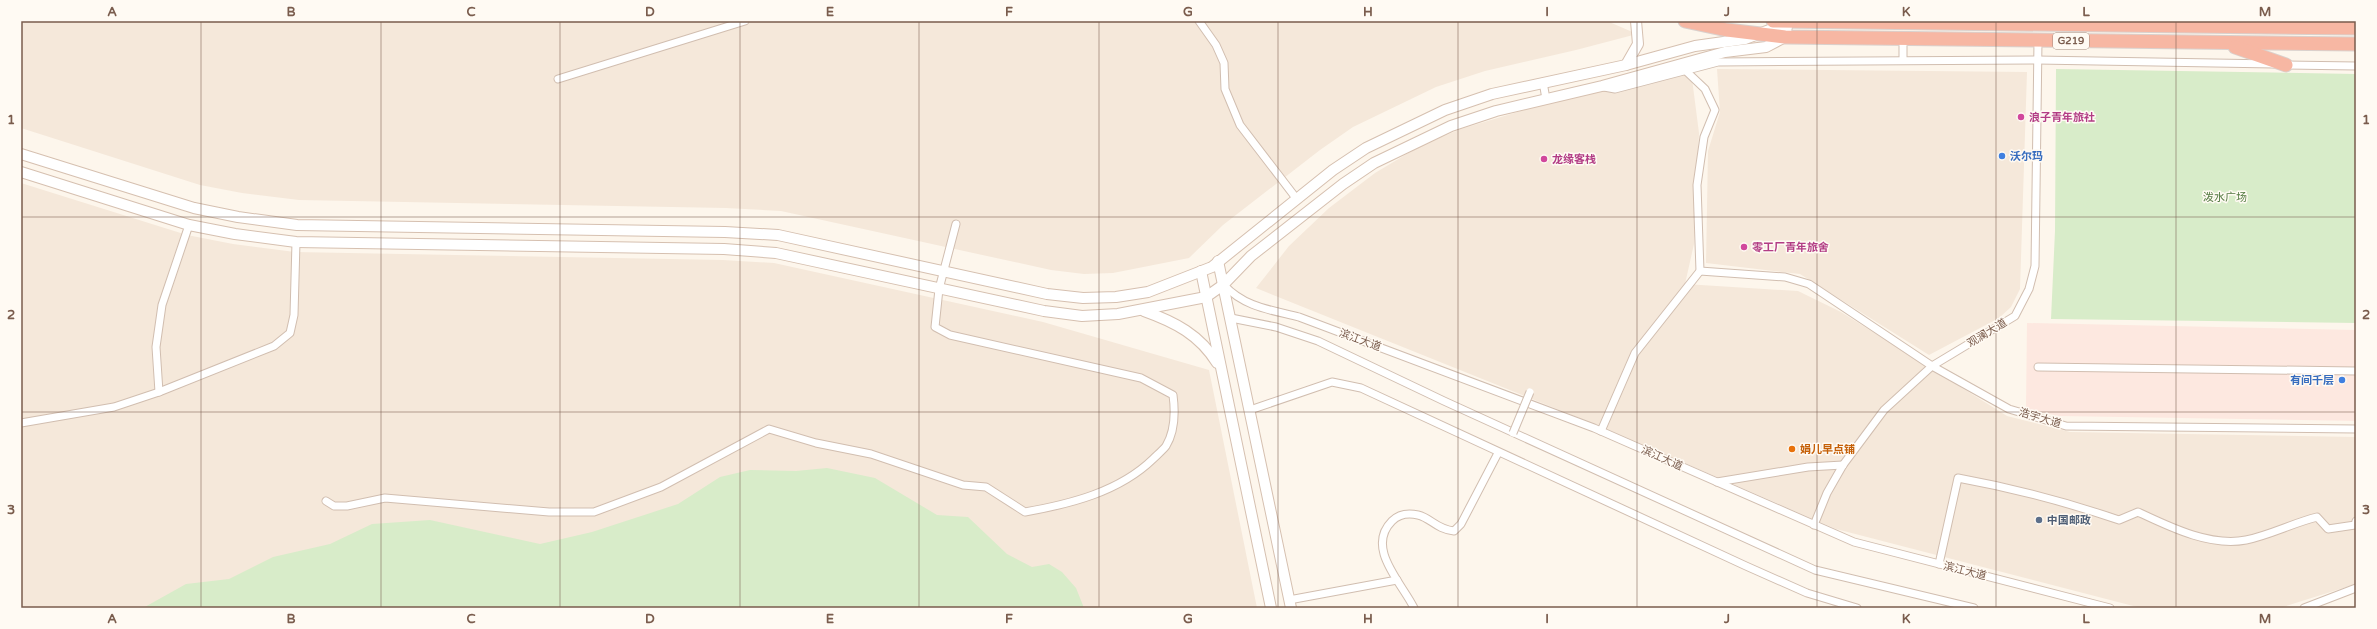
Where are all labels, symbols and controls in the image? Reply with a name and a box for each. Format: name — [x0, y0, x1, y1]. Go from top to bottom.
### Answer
text: A — [107, 4, 117, 20]
text: B — [286, 4, 296, 20]
text: C — [466, 4, 476, 20]
text: D — [645, 4, 655, 20]
text: E — [826, 4, 834, 20]
text: F — [1005, 4, 1013, 20]
text: G — [1183, 4, 1193, 20]
text: H — [1363, 4, 1373, 20]
text: I — [1545, 4, 1549, 20]
text: J — [1723, 4, 1730, 20]
text: K — [1902, 4, 1911, 20]
text: L — [2082, 4, 2090, 20]
text: M — [2259, 4, 2271, 20]
road number: G219 — [2053, 33, 2089, 49]
place label: 浪子青年旅社 — [2029, 111, 2095, 124]
text: 1 — [7, 112, 15, 128]
marker: 浪子青年旅社 — [2016, 112, 2026, 122]
text: 1 — [2362, 112, 2370, 128]
place label: 沃尔玛 — [2010, 150, 2043, 163]
marker: 沃尔玛 — [1997, 151, 2007, 161]
place label: 龙缘客栈 — [1552, 153, 1596, 166]
marker: 龙缘客栈 — [1539, 154, 1549, 164]
park label: 泼水广场 — [2203, 191, 2247, 204]
place label: 零工厂青年旅舍 — [1752, 241, 1829, 254]
marker: 零工厂青年旅舍 — [1739, 242, 1749, 252]
text: 2 — [7, 307, 15, 323]
text: 2 — [2362, 307, 2370, 323]
street label: 观澜大道 — [1965, 316, 2009, 350]
street label: 滨江大道 — [1337, 326, 1383, 354]
place label: 有间千层 — [2290, 374, 2334, 387]
marker: 有间千层 — [2337, 375, 2347, 385]
street label: 浩宇大道 — [2017, 405, 2063, 431]
street label: 滨江大道 — [1639, 443, 1685, 473]
place label: 娟儿早点铺 — [1800, 443, 1855, 456]
marker: 娟儿早点铺 — [1787, 444, 1797, 454]
text: 3 — [7, 502, 15, 518]
text: 3 — [2362, 502, 2370, 518]
place label: 中国邮政 — [2047, 514, 2091, 527]
marker: 中国邮政 — [2034, 515, 2044, 525]
street label: 滨江大道 — [1942, 559, 1988, 583]
text: A — [107, 611, 117, 627]
text: B — [286, 611, 296, 627]
text: C — [466, 611, 476, 627]
text: D — [645, 611, 655, 627]
text: E — [826, 611, 834, 627]
text: F — [1005, 611, 1013, 627]
text: G — [1183, 611, 1193, 627]
text: H — [1363, 611, 1373, 627]
text: I — [1545, 611, 1549, 627]
text: J — [1723, 611, 1730, 627]
text: K — [1902, 611, 1911, 627]
text: L — [2082, 611, 2090, 627]
text: M — [2259, 611, 2271, 627]

